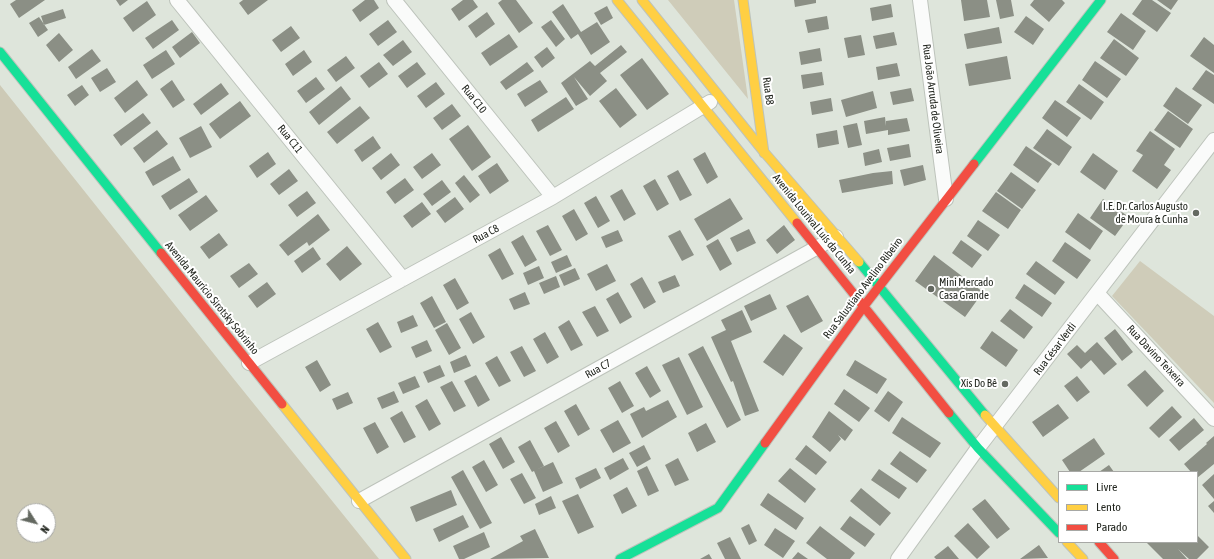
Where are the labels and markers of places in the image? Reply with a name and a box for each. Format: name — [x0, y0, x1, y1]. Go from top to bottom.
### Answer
place label: I.E. Dr. Carlos Augusto de Moura & Cunha — [1103, 200, 1188, 226]
marker: I.E. Dr. Carlos Augusto de Moura & Cunha — [1191, 208, 1201, 218]
place label: Mini Mercado Casa Grande — [939, 276, 993, 302]
marker: Mini Mercado Casa Grande — [926, 284, 936, 294]
place label: Xis Do Bê — [961, 377, 997, 391]
marker: Xis Do Bê — [1000, 379, 1010, 389]

